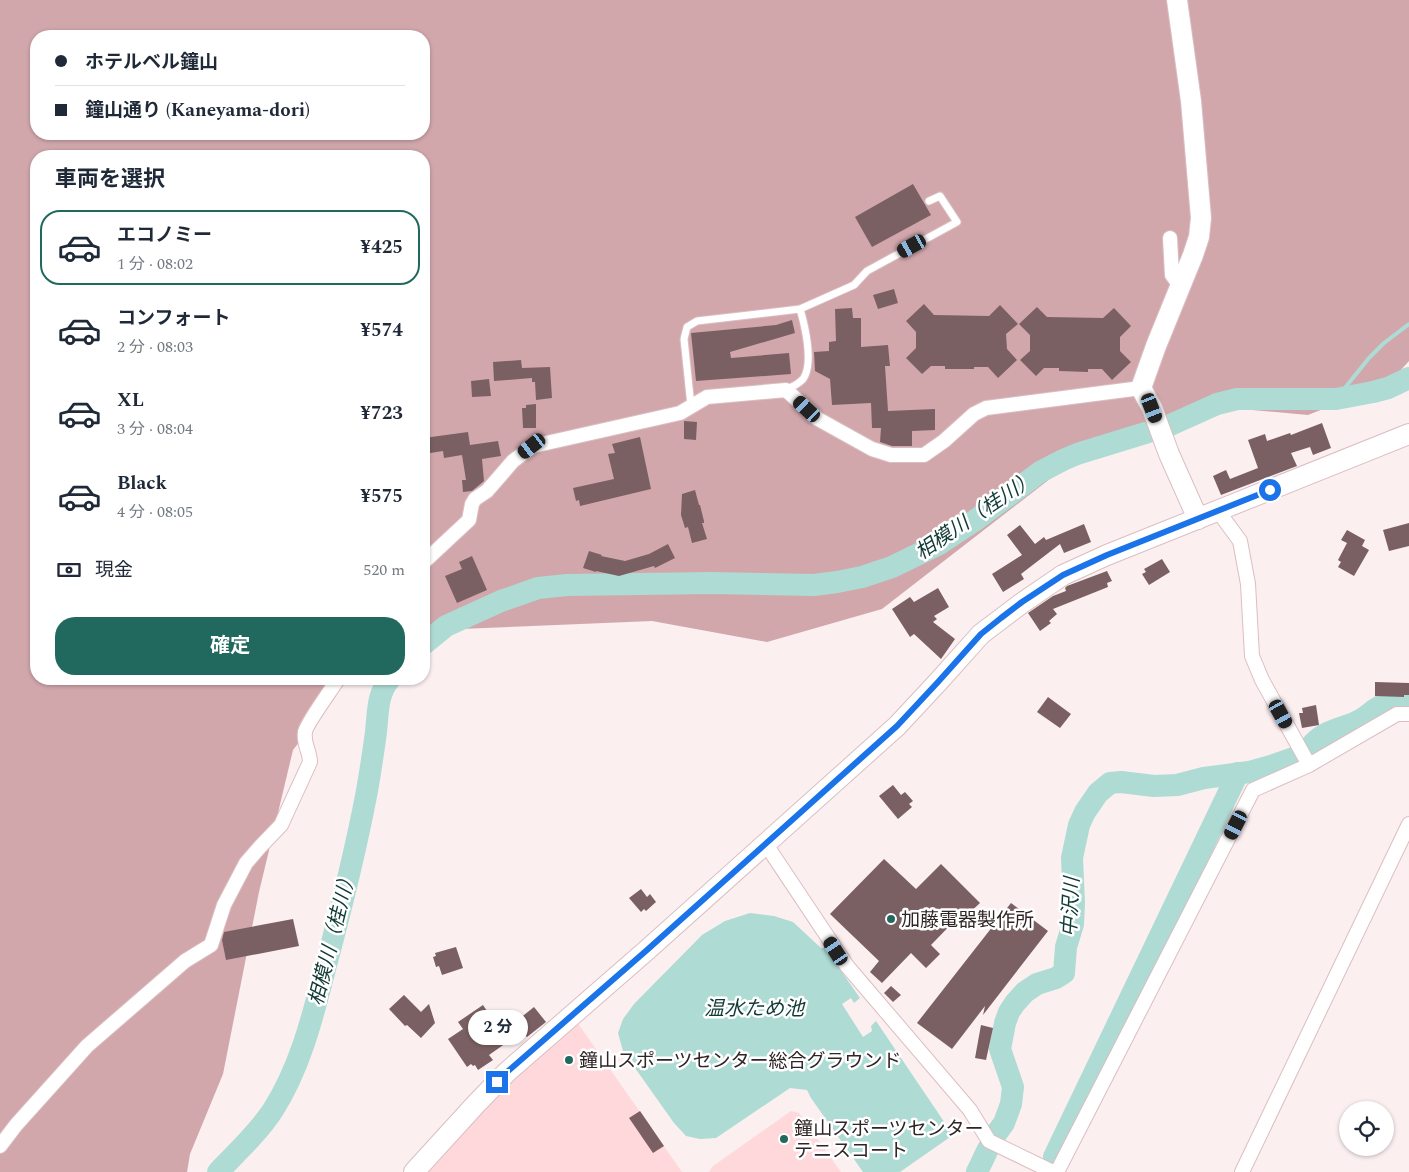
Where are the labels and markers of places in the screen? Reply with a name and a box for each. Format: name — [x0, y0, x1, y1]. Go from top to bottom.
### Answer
place label: 加藤電器製作所 — [901, 906, 1034, 935]
marker: 加藤電器製作所 — [885, 913, 897, 925]
place label: 鐘山スポーツセンター総合グラウンド — [579, 1047, 902, 1076]
marker: 鐘山スポーツセンター総合グラウンド — [563, 1054, 575, 1066]
place label: 鐘山スポーツセンター テニスコート — [794, 1115, 984, 1166]
marker: 鐘山スポーツセンター テニスコート — [778, 1133, 790, 1145]

